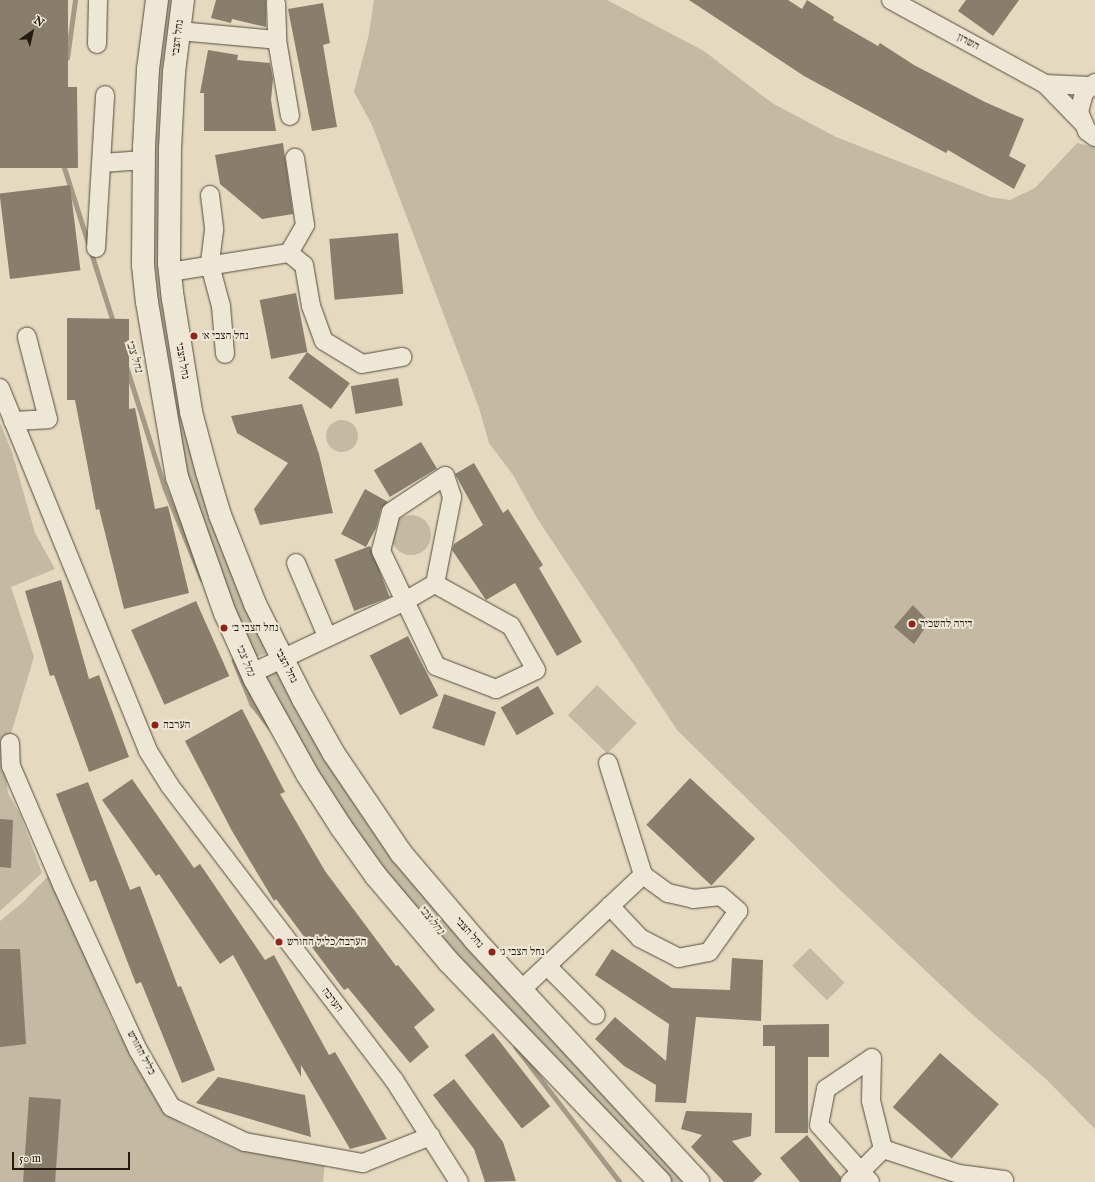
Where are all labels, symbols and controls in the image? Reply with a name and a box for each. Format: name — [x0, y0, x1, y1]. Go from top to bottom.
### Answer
north arrow — [12, 12, 52, 52]
text: N — [31, 14, 47, 31]
street label: נחל הצבי — [169, 19, 187, 57]
street label: השרון — [955, 31, 981, 53]
place label: נחל הצבי א׳ — [202, 329, 249, 343]
marker: נחל הצבי א׳ — [189, 331, 199, 341]
water label: נחל צבי — [122, 338, 146, 374]
street label: נחל הצבי — [172, 342, 192, 380]
place label: דירה להשכיר — [920, 617, 972, 631]
marker: דירה להשכיר — [907, 619, 917, 629]
place label: נחל הצבי ב׳ — [232, 621, 278, 635]
marker: נחל הצבי ב׳ — [219, 623, 229, 633]
water label: נחל צבי — [232, 642, 258, 678]
street label: נחל הצבי — [272, 647, 300, 685]
place label: הערבה — [163, 718, 190, 732]
marker: הערבה — [150, 720, 160, 730]
water label: נחל צבי — [415, 902, 447, 938]
street label: נחל הצבי — [452, 915, 486, 951]
place label: הערבה/כליל החורש — [287, 935, 366, 949]
marker: הערבה/כליל החורש — [274, 937, 284, 947]
place label: נחל הצבי ג׳ — [500, 945, 545, 959]
marker: נחל הצבי ג׳ — [487, 947, 497, 957]
street label: הערבה — [318, 985, 346, 1015]
street label: כליל החורש — [124, 1029, 158, 1077]
scale bar — [14, 1144, 132, 1170]
text: 50 m — [19, 1151, 41, 1166]

